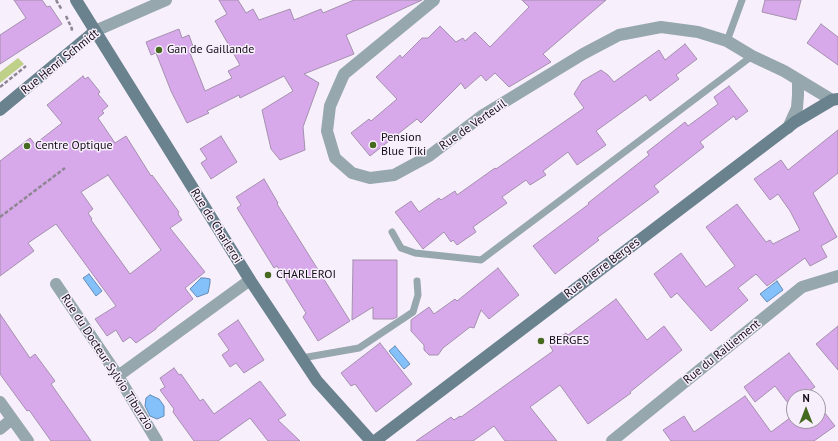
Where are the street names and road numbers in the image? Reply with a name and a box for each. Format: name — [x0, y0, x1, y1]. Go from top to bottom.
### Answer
street label: Rue Henri Schmidt — [18, 26, 102, 98]
street label: Rue de Verteuil — [437, 97, 509, 153]
street label: Rue de Charleroi — [187, 186, 245, 266]
street label: Rue Pierre Berges — [561, 235, 643, 301]
street label: Rue du Docteur Sylvio Tiburzio — [58, 292, 156, 432]
street label: Rue du Ralliement — [681, 317, 763, 387]

